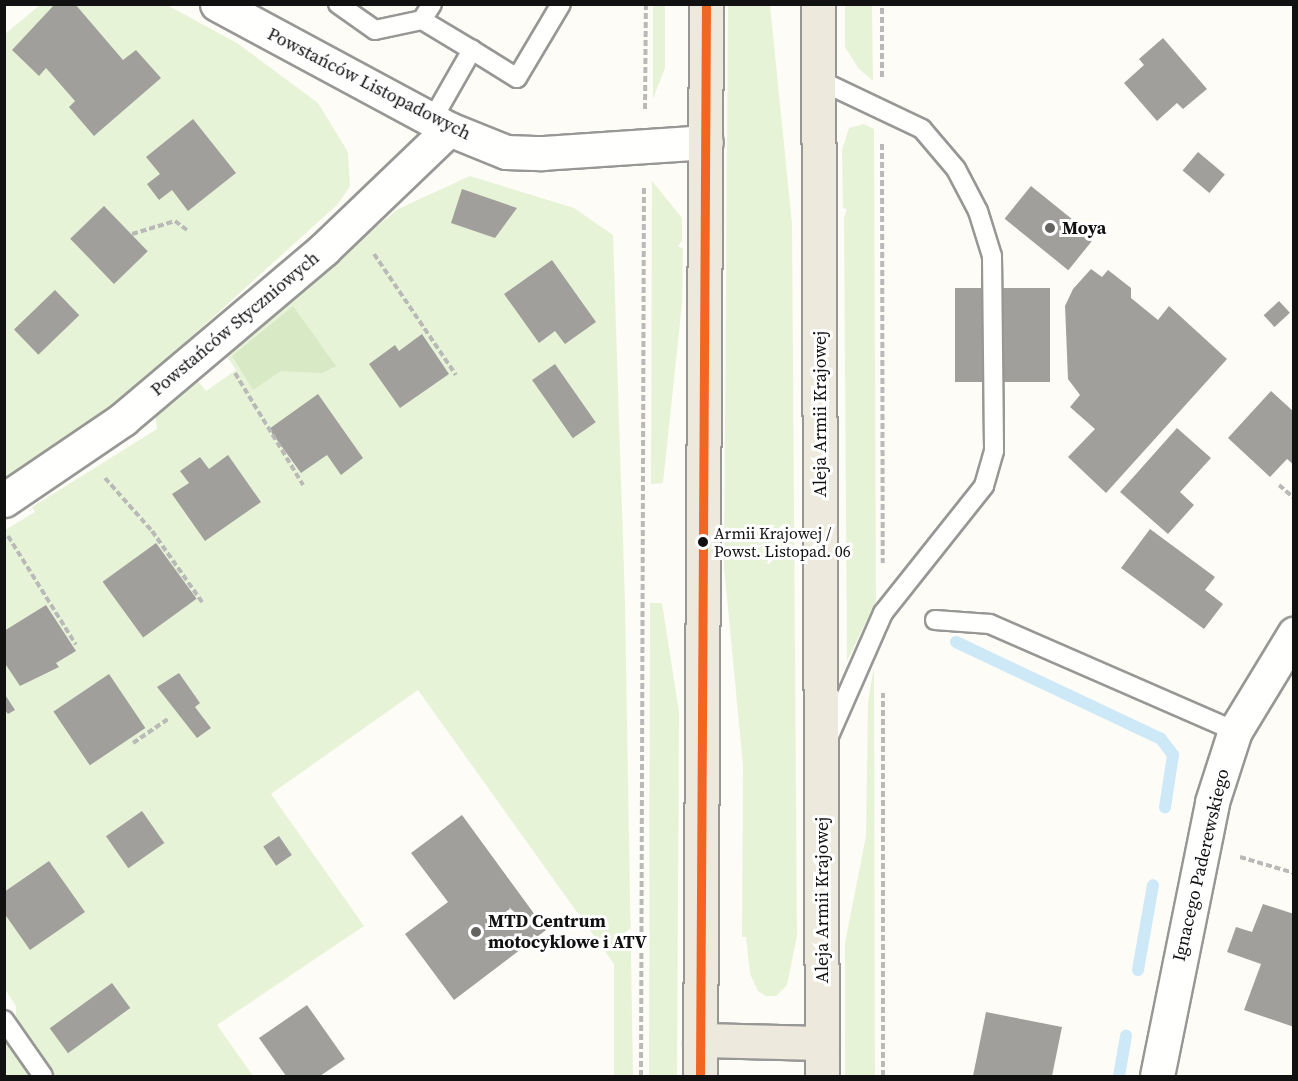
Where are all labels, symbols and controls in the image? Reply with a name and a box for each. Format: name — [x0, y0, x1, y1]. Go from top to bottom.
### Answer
street label: Powstańców Listopadowych — [264, 23, 474, 145]
place label: Moya — [1062, 217, 1106, 239]
marker: Moya — [1043, 221, 1057, 235]
street label: Powstańców Styczniowych — [146, 247, 324, 401]
street label: Aleja Armii Krajowej — [809, 331, 831, 497]
place label: Armii Krajowej / Powst. Listopad. 06 — [714, 523, 851, 561]
marker: Armii Krajowej / Powst. Listopad. 06 — [697, 536, 709, 548]
street label: Ignacego Paderewskiego — [1168, 767, 1234, 963]
street label: Aleja Armii Krajowej — [811, 817, 833, 983]
place label: MTD Centrum motocyklowe i ATV — [488, 911, 647, 954]
marker: MTD Centrum motocyklowe i ATV — [469, 925, 483, 939]

